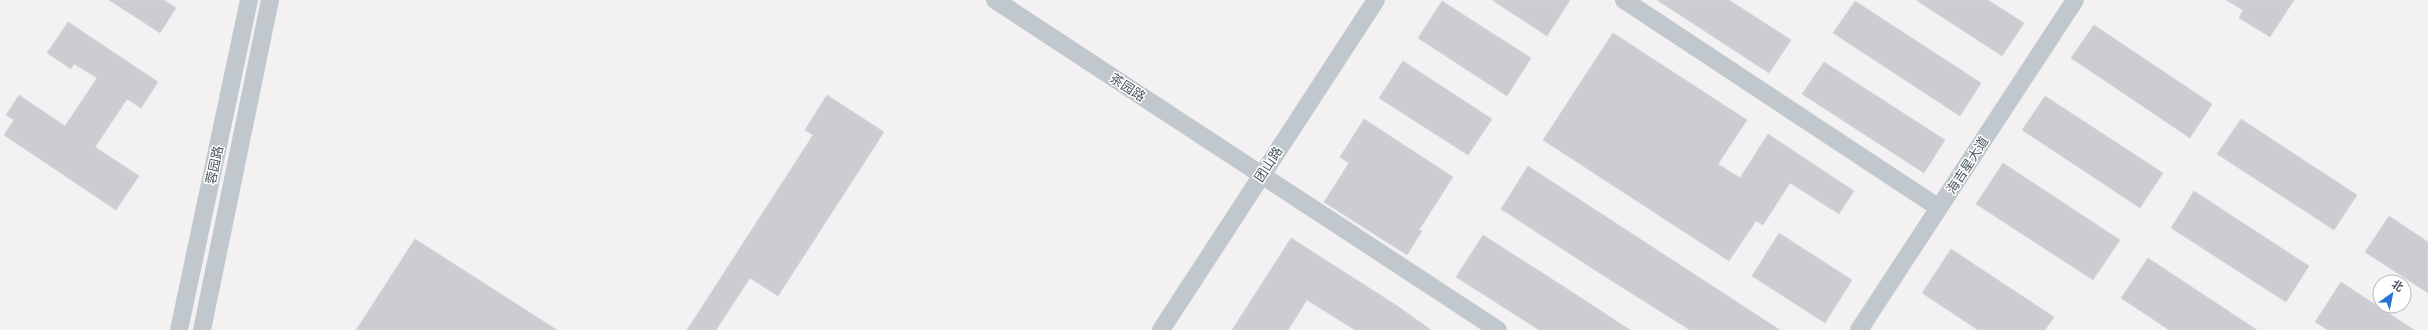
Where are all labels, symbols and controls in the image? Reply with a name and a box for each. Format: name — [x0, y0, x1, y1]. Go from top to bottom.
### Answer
street label: 茶园路 — [1106, 71, 1148, 106]
street label: 海吉星大道 — [1943, 134, 1993, 198]
street label: 团山路 — [1252, 144, 1287, 186]
street label: 蓉园路 — [204, 145, 228, 186]
north arrow — [2372, 274, 2412, 314]
text: 北 — [2388, 278, 2405, 295]

